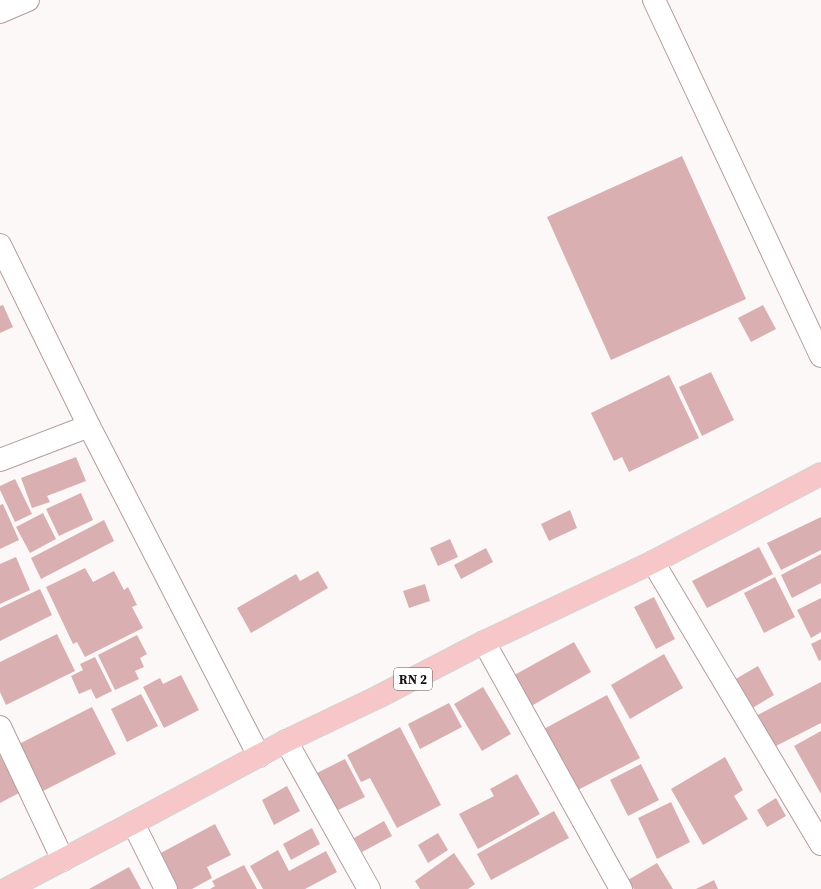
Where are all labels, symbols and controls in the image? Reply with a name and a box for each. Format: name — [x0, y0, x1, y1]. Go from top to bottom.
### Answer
road number: RN 2 — [394, 668, 432, 690]

